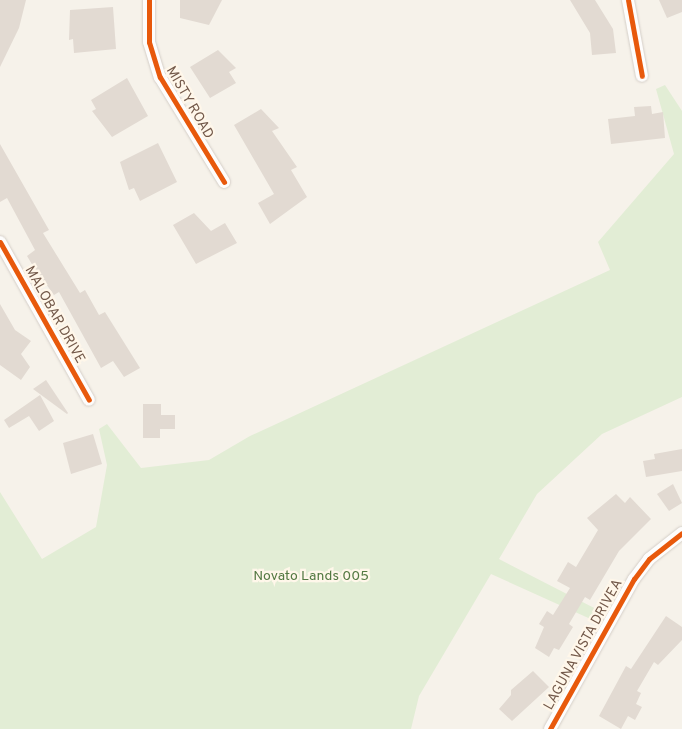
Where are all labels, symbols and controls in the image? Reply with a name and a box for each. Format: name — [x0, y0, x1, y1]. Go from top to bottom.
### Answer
street label: MISTY ROAD — [161, 64, 217, 142]
street label: MALOBAR DRIVE — [20, 263, 88, 367]
park label: Novato Lands 005 — [253, 569, 369, 585]
street label: LAGUNA VISTA DRIVEA — [541, 576, 627, 714]

